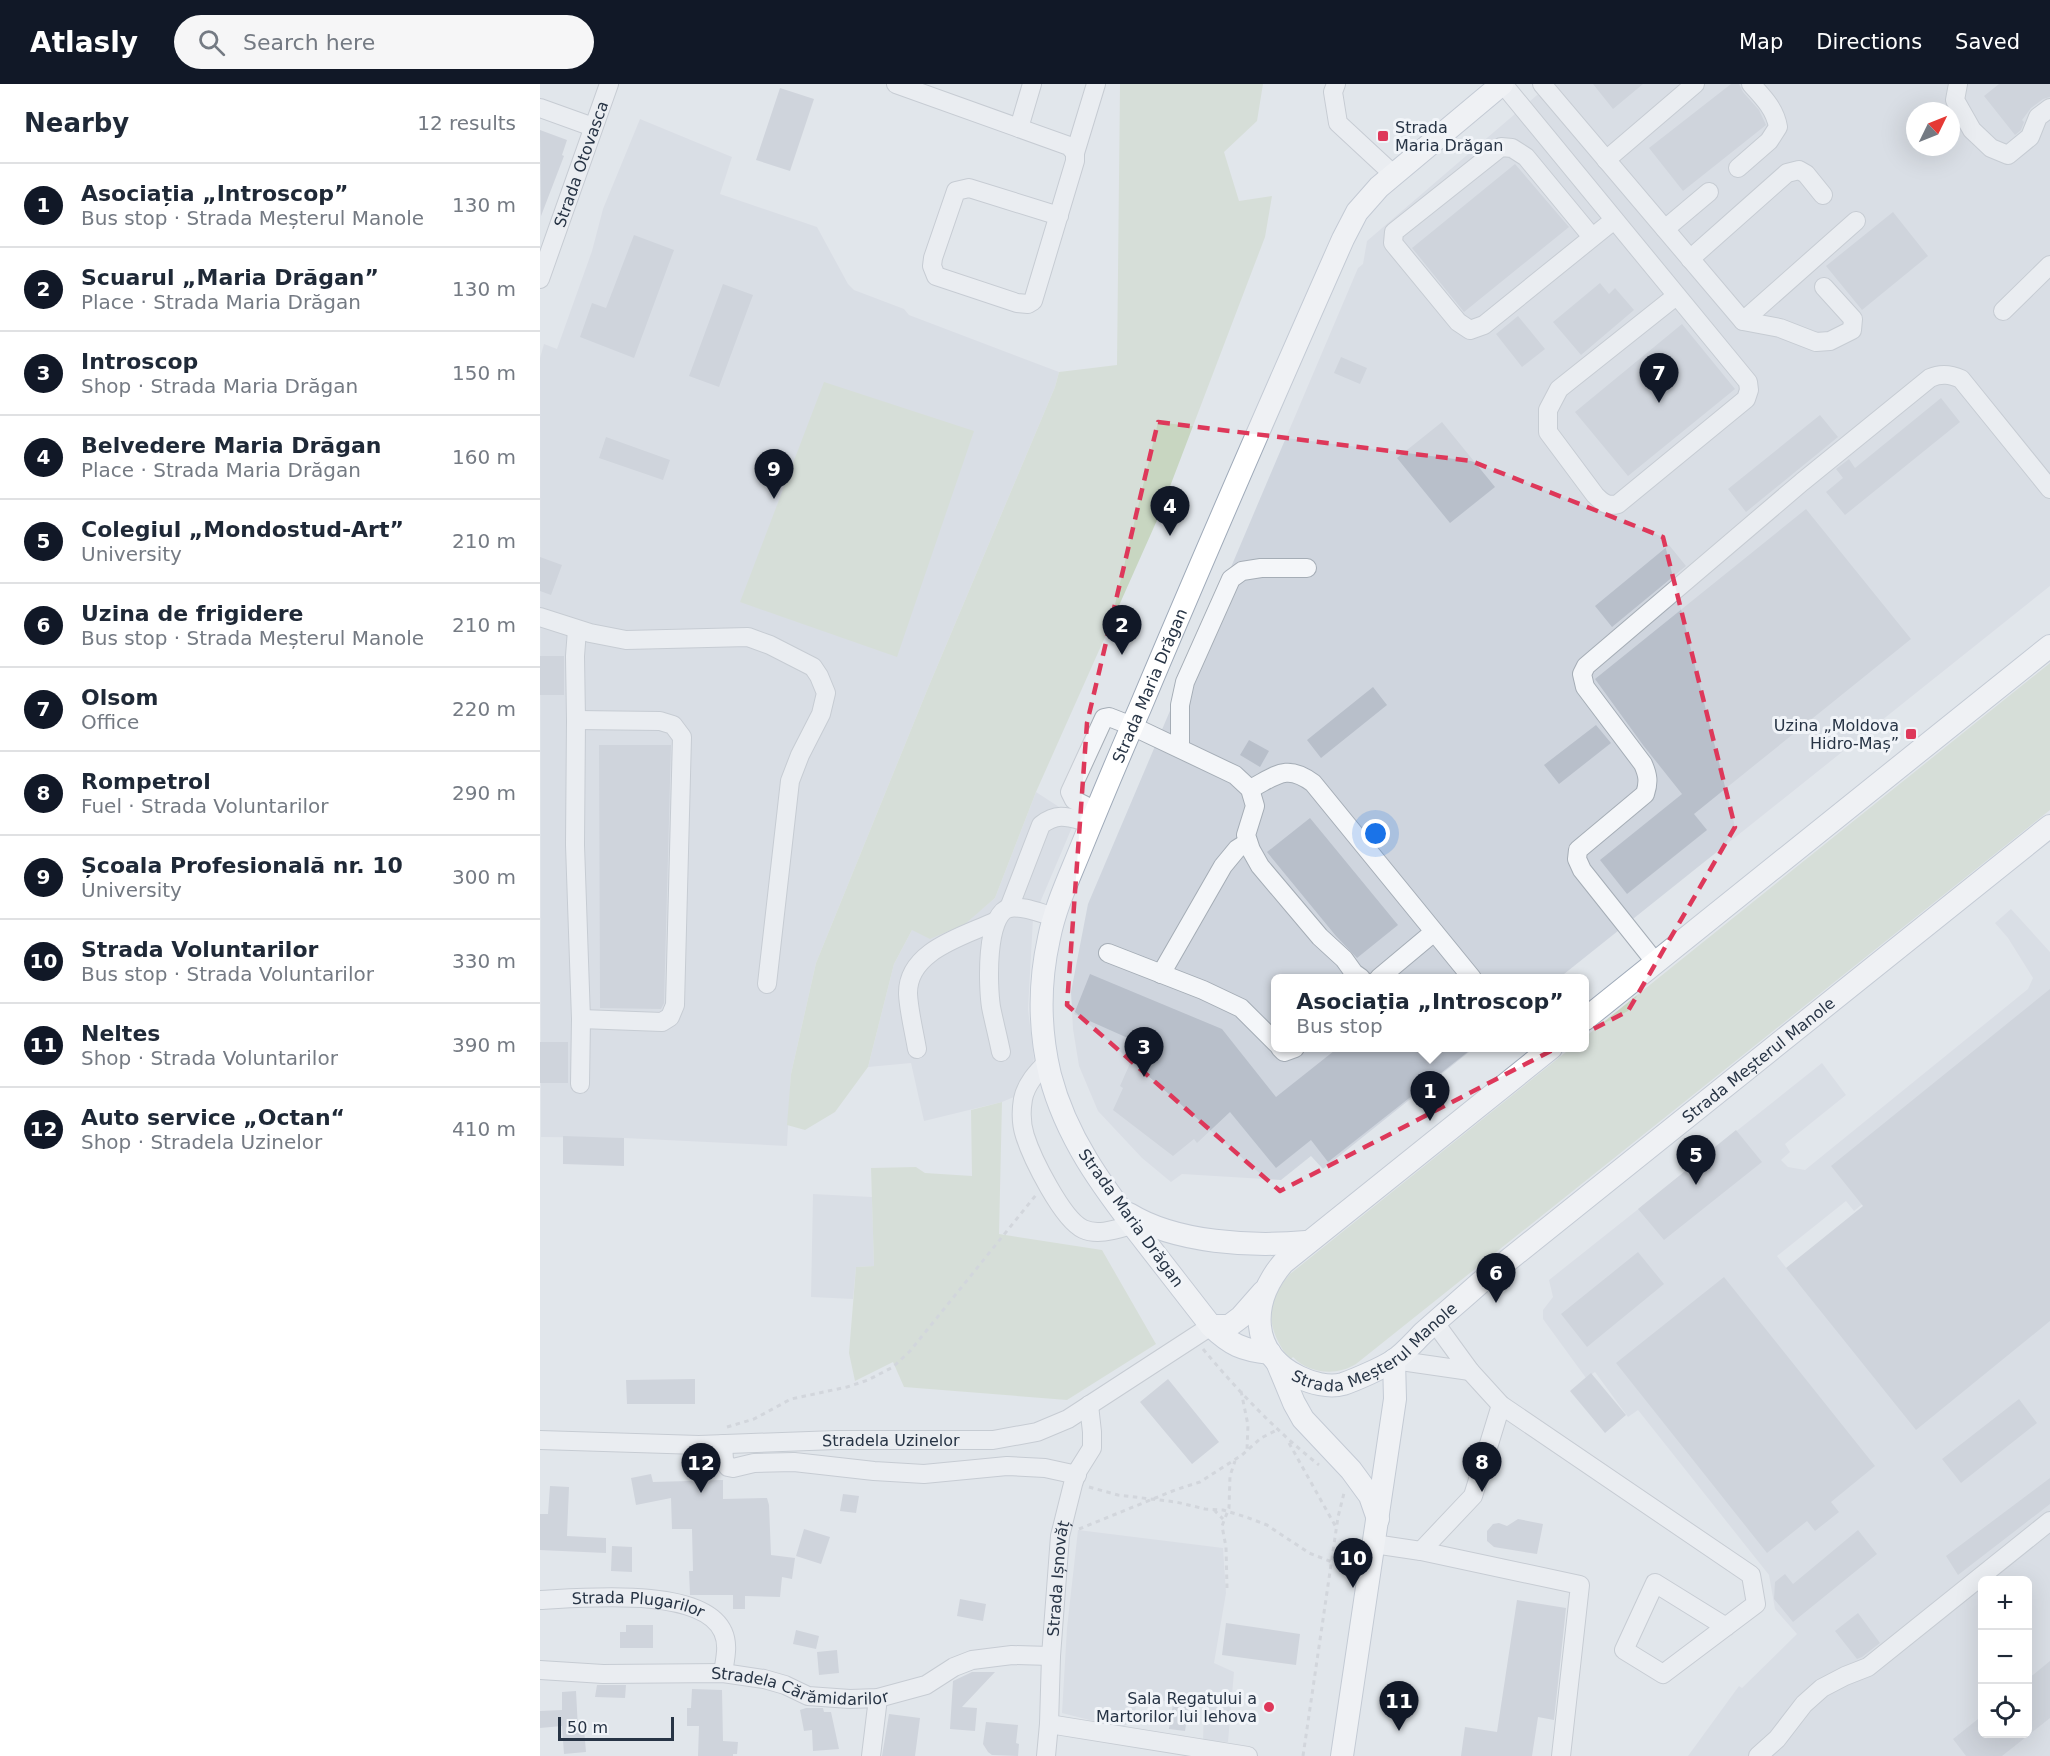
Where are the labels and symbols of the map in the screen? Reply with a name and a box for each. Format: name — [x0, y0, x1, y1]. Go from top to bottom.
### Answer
street label: Strada Otovasca — [550, 98, 612, 230]
north arrow — [1906, 102, 1960, 156]
place label: Strada Maria Drăgan — [1395, 118, 1503, 155]
marker: Strada Maria Drăgan — [1376, 129, 1390, 143]
pin: 7 — [1640, 354, 1678, 403]
pin: 9 — [754, 450, 794, 499]
pin: 4 — [1150, 486, 1190, 536]
street label: Strada Maria Drăgan — [1108, 605, 1191, 766]
pin: 2 — [1102, 606, 1142, 655]
place label: Uzina „Moldova Hidro-Maș” — [1774, 716, 1899, 753]
marker: Uzina „Moldova Hidro-Maș” — [1904, 727, 1918, 741]
your location — [1361, 819, 1390, 848]
street label: Strada Meșterul Manole — [1678, 993, 1838, 1127]
pin: 3 — [1124, 1028, 1164, 1077]
pin: 1 — [1410, 1072, 1450, 1121]
pin: 5 — [1676, 1136, 1716, 1185]
street label: Strada Maria Drăgan — [1074, 1145, 1188, 1291]
pin: 6 — [1476, 1254, 1516, 1303]
street label: Strada Meșterul Manole — [1289, 1298, 1461, 1395]
street label: Stradela Uzinelor — [822, 1430, 960, 1450]
pin: 8 — [1462, 1442, 1502, 1492]
pin: 12 — [682, 1444, 720, 1493]
street label: Strada Ișnovăț — [1043, 1518, 1073, 1637]
pin: 10 — [1334, 1538, 1372, 1588]
street label: Strada Plugarilor — [571, 1588, 708, 1621]
street label: Stradela Cărămidarilor — [711, 1663, 891, 1709]
pin: 11 — [1380, 1682, 1418, 1731]
place label: Sala Regatului a Martorilor lui Iehova — [1096, 1689, 1257, 1726]
marker: Sala Regatului a Martorilor lui Iehova — [1262, 1700, 1276, 1714]
scale bar — [558, 1714, 674, 1742]

